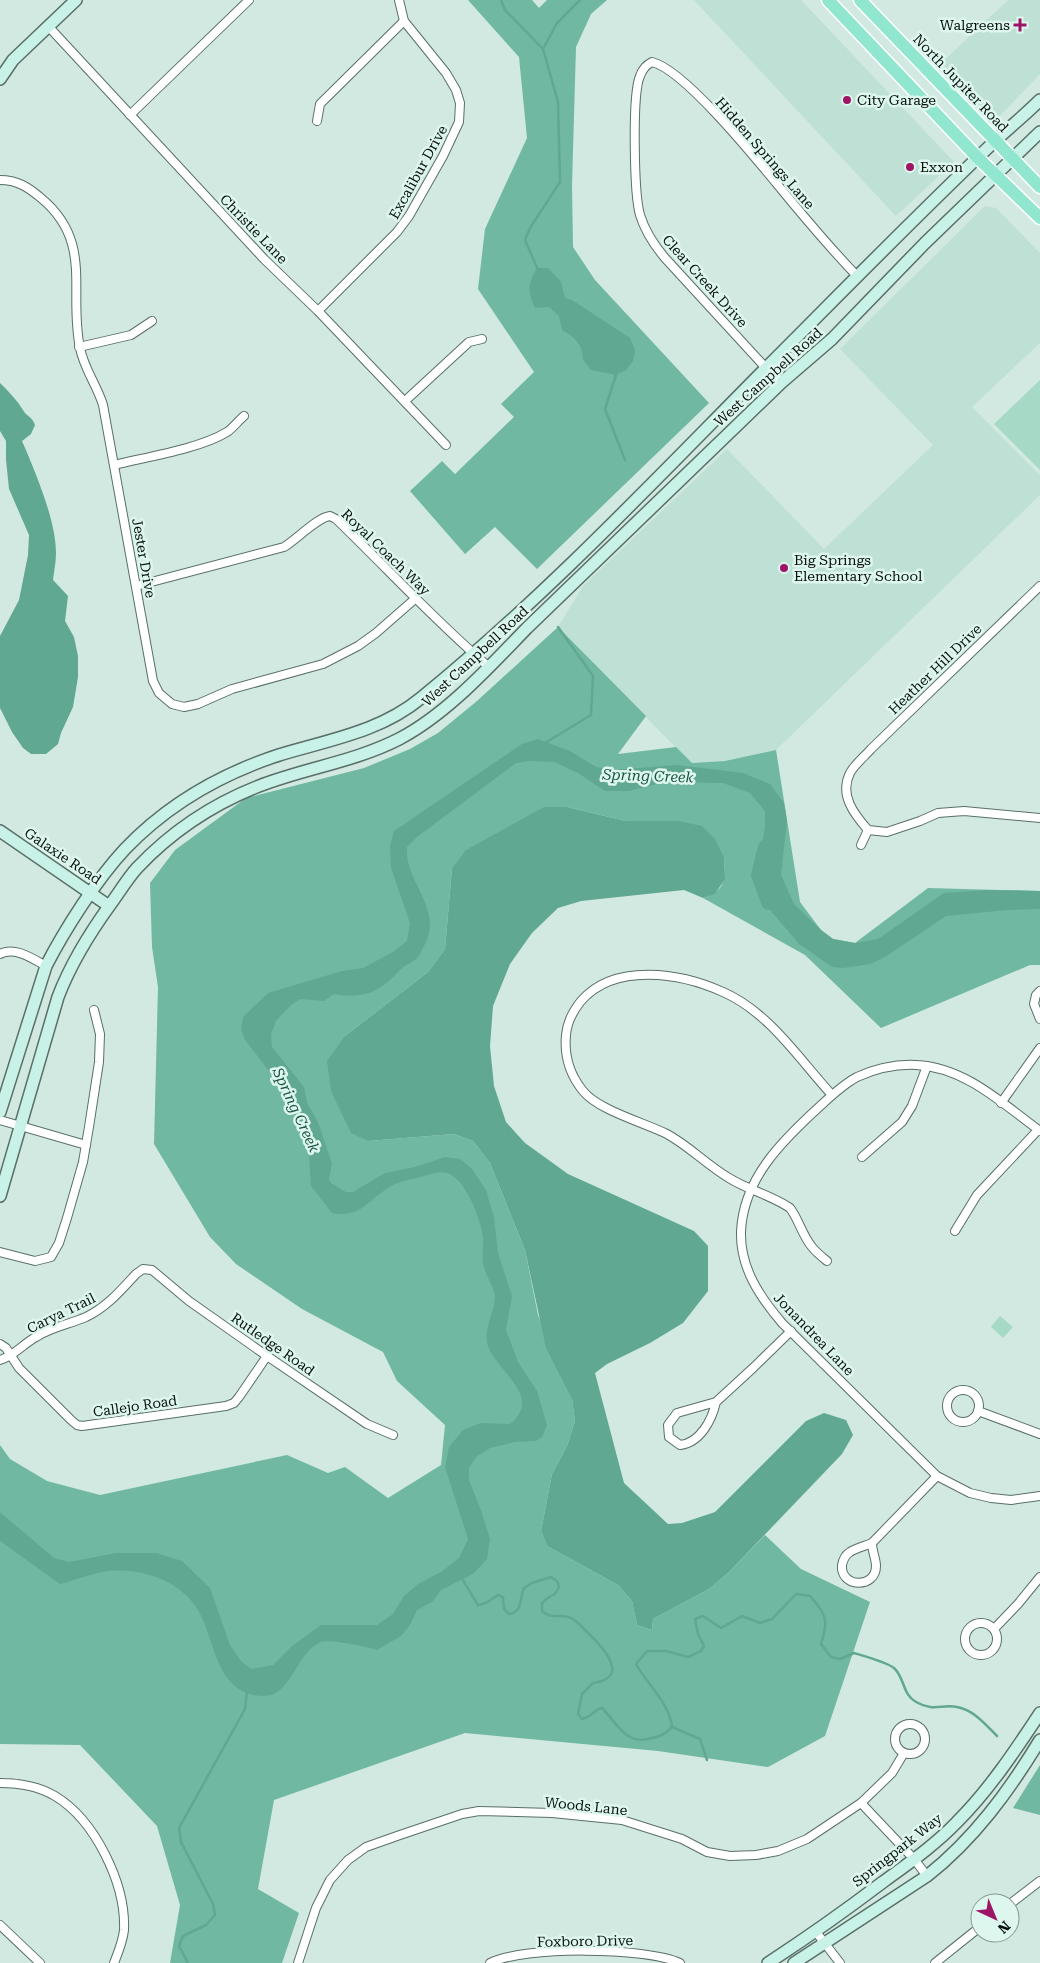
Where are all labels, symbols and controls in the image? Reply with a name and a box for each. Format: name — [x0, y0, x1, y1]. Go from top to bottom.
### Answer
place label: Walgreens — [940, 17, 1010, 33]
marker: Walgreens — [1014, 19, 1026, 31]
street label: North Jupiter Road — [910, 31, 1012, 135]
place label: City Garage — [857, 92, 936, 108]
street label: Hidden Springs Lane — [712, 94, 818, 212]
marker: City Garage — [841, 94, 853, 106]
street label: Excalibur Drive — [386, 122, 451, 222]
place label: Exxon — [920, 159, 963, 175]
marker: Exxon — [904, 161, 916, 173]
street label: Christie Lane — [217, 191, 291, 267]
street label: Clear Creek Drive — [659, 231, 751, 331]
street label: West Campbell Road — [711, 324, 825, 430]
street label: Royal Coach Way — [338, 506, 434, 599]
street label: Jester Drive — [129, 517, 159, 599]
place label: Big Springs Elementary School — [794, 552, 923, 584]
marker: Big Springs Elementary School — [778, 562, 790, 574]
street label: West Campbell Road — [419, 603, 531, 709]
street label: Heather Hill Drive — [885, 620, 985, 717]
water label: Spring Creek — [601, 765, 695, 787]
street label: Galaxie Road — [22, 824, 104, 888]
water label: Spring Creek — [268, 1064, 324, 1156]
street label: Carya Trail — [24, 1289, 98, 1336]
street label: Jonandrea Lane — [771, 1289, 858, 1379]
street label: Rutledge Road — [228, 1309, 318, 1379]
street label: Callejo Road — [92, 1392, 178, 1420]
street label: Woods Lane — [544, 1794, 628, 1818]
street label: Springpark Way — [849, 1810, 945, 1890]
north arrow — [970, 1893, 1020, 1943]
text: N — [994, 1918, 1013, 1937]
street label: Foxboro Drive — [537, 1932, 634, 1950]

